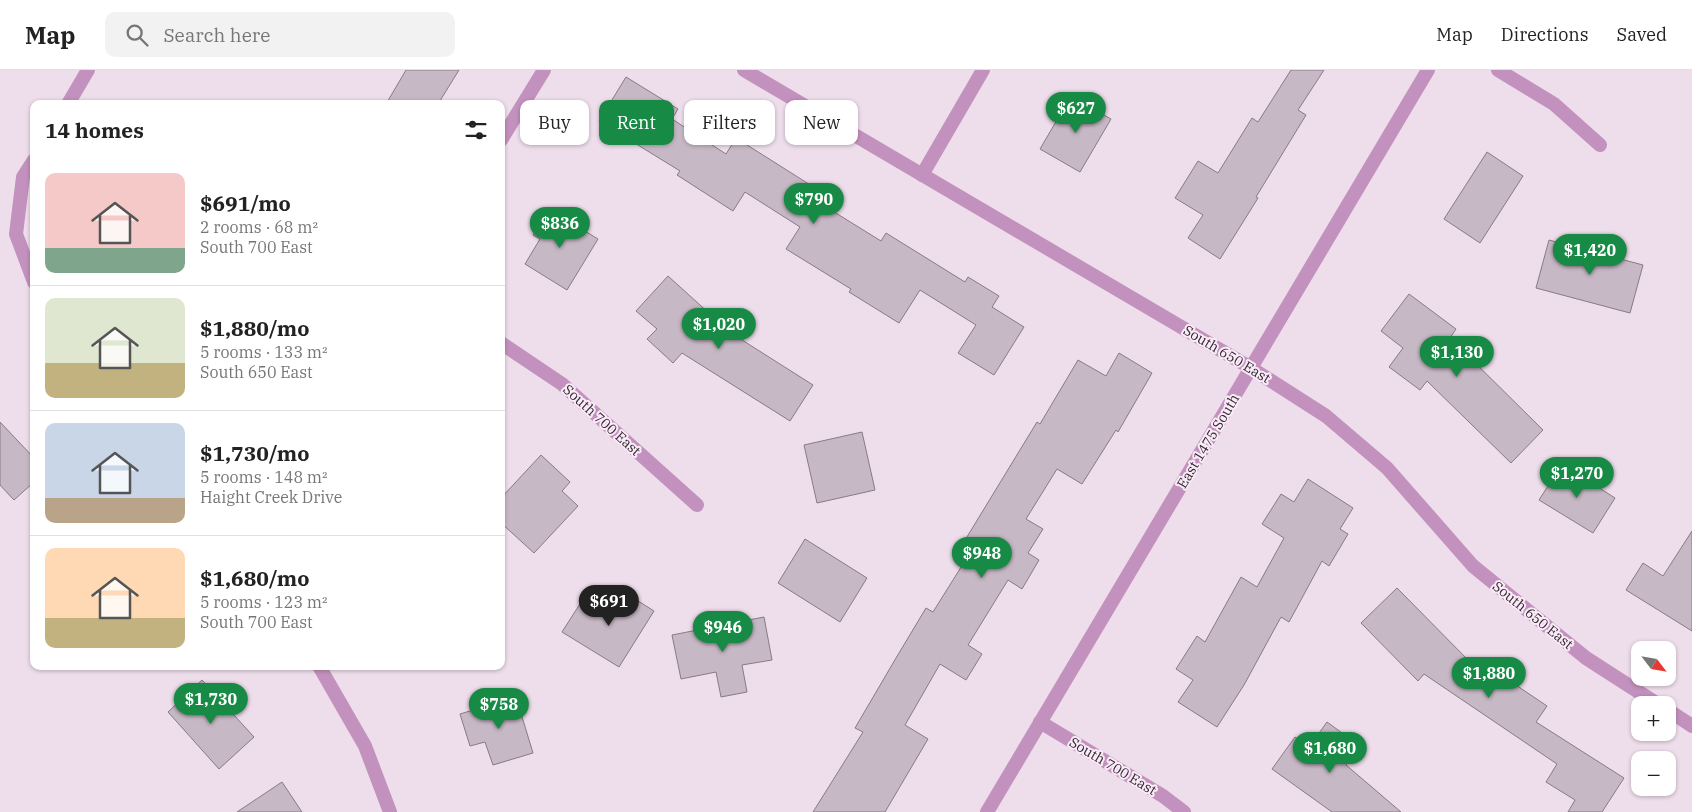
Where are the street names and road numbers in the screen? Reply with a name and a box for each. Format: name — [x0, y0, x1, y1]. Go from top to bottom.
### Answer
street label: South 650 East — [1180, 321, 1274, 387]
street label: South 700 East — [559, 380, 645, 460]
street label: East 1475 South — [1173, 390, 1243, 491]
street label: South 650 East — [1489, 577, 1577, 653]
street label: South 700 East — [1066, 733, 1160, 799]

